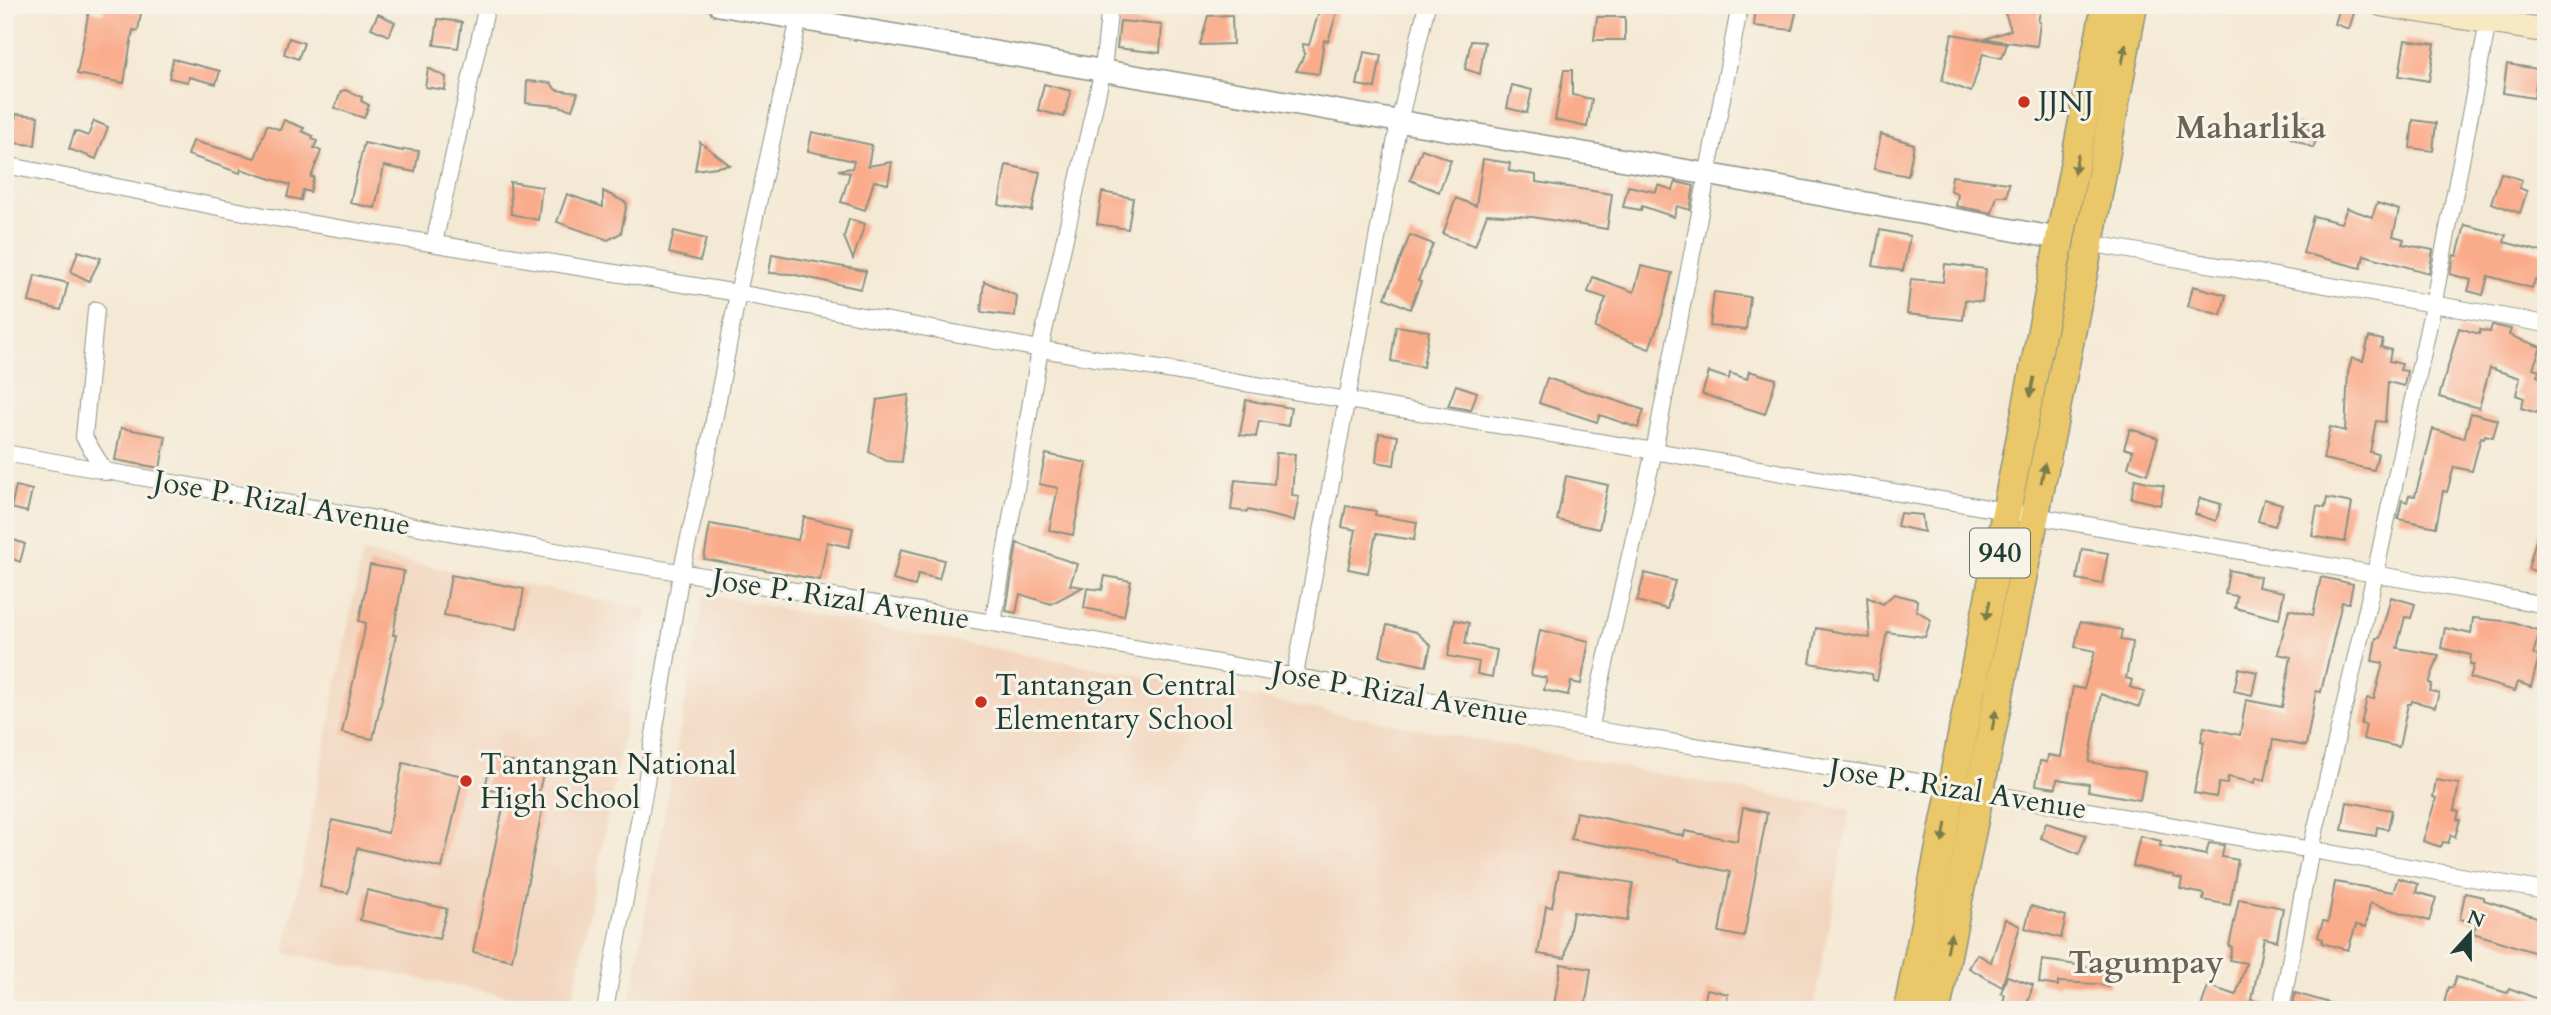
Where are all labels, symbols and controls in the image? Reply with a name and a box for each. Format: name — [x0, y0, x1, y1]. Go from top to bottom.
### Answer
one-way arrow — [2119, 43, 2130, 65]
place label: JJNJ — [2034, 82, 2094, 123]
marker: JJNJ — [2016, 94, 2032, 110]
district label: Maharlika — [2175, 106, 2327, 150]
one-way arrow — [2070, 153, 2081, 175]
one-way arrow — [2027, 376, 2038, 398]
street label: Jose P. Rizal Avenue — [146, 460, 414, 546]
one-way arrow — [2038, 462, 2049, 484]
road number: 940 — [1970, 528, 2030, 578]
street label: Jose P. Rizal Avenue — [705, 558, 973, 640]
one-way arrow — [1983, 599, 1994, 621]
street label: Jose P. Rizal Avenue — [1264, 651, 1532, 737]
place label: Tantangan Central Elementary School — [995, 665, 1236, 740]
marker: Tantangan Central Elementary School — [973, 694, 989, 710]
one-way arrow — [1989, 709, 2000, 731]
place label: Tantangan National High School — [480, 744, 737, 819]
street label: Jose P. Rizal Avenue — [1822, 748, 2090, 830]
marker: Tantangan National High School — [458, 773, 474, 789]
one-way arrow — [1938, 822, 1949, 844]
north arrow — [2436, 900, 2506, 970]
text: N — [2463, 904, 2489, 934]
one-way arrow — [1944, 932, 1955, 954]
district label: Tagumpay — [2068, 941, 2224, 985]

